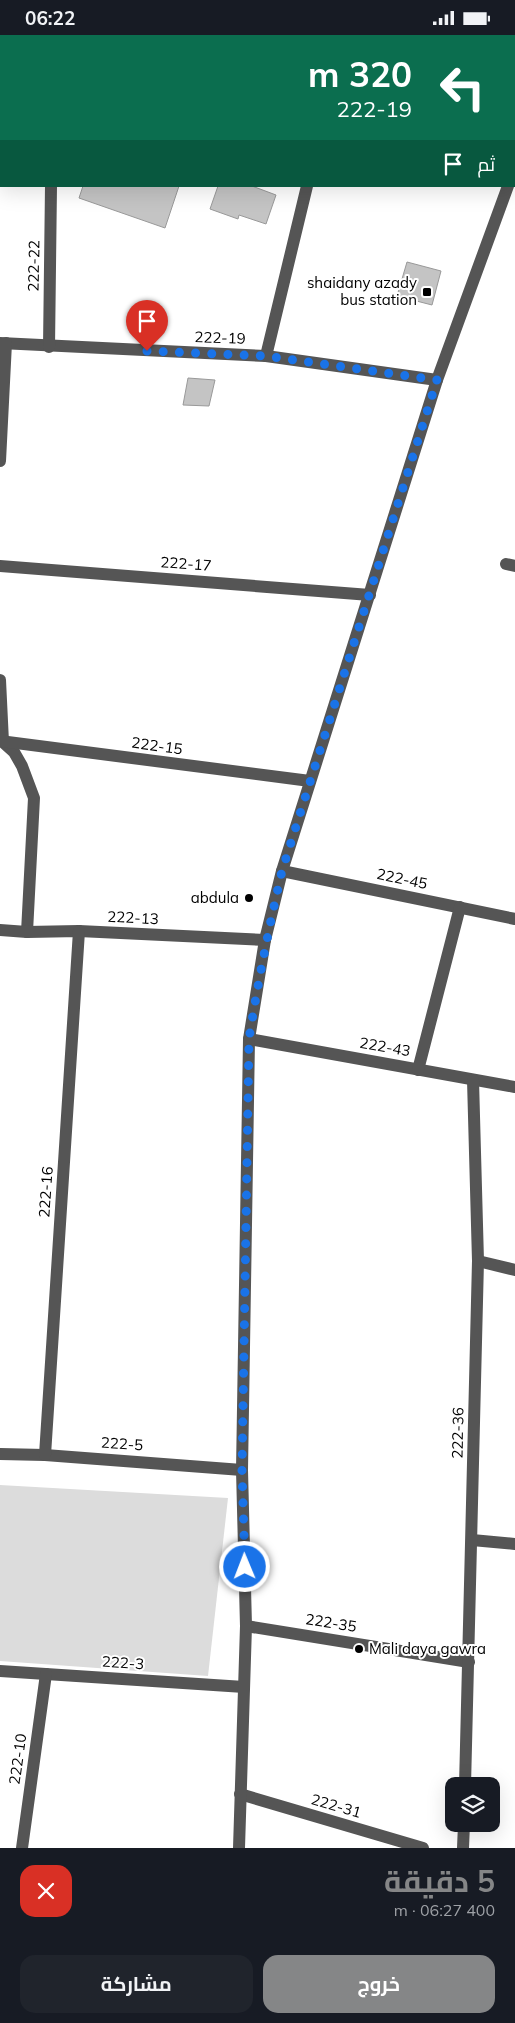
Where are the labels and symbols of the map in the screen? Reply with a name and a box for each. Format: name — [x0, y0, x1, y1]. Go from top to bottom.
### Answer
street label: 222-22 — [24, 240, 43, 292]
place label: shaidany azady bus station — [307, 273, 417, 309]
marker: shaidany azady bus station — [421, 286, 433, 298]
pin — [126, 300, 168, 351]
street label: 222-19 — [194, 327, 246, 348]
street label: 222-17 — [160, 552, 212, 575]
street label: 222-15 — [130, 733, 184, 758]
street label: 222-45 — [375, 864, 429, 893]
place label: abdula — [191, 888, 239, 907]
marker: abdula — [243, 892, 255, 904]
street label: 222-13 — [107, 907, 159, 928]
street label: 222-43 — [358, 1033, 412, 1060]
street label: 222-16 — [34, 1166, 57, 1218]
street label: 222-36 — [448, 1407, 467, 1459]
street label: 222-5 — [100, 1433, 144, 1454]
position arrow — [218, 1540, 270, 1592]
street label: 222-35 — [304, 1609, 358, 1636]
place label: Mali daya gawra — [369, 1639, 486, 1658]
marker: Mali daya gawra — [353, 1643, 365, 1655]
street label: 222-3 — [101, 1652, 145, 1673]
street label: 222-10 — [5, 1732, 30, 1786]
street label: 222-31 — [309, 1789, 363, 1822]

